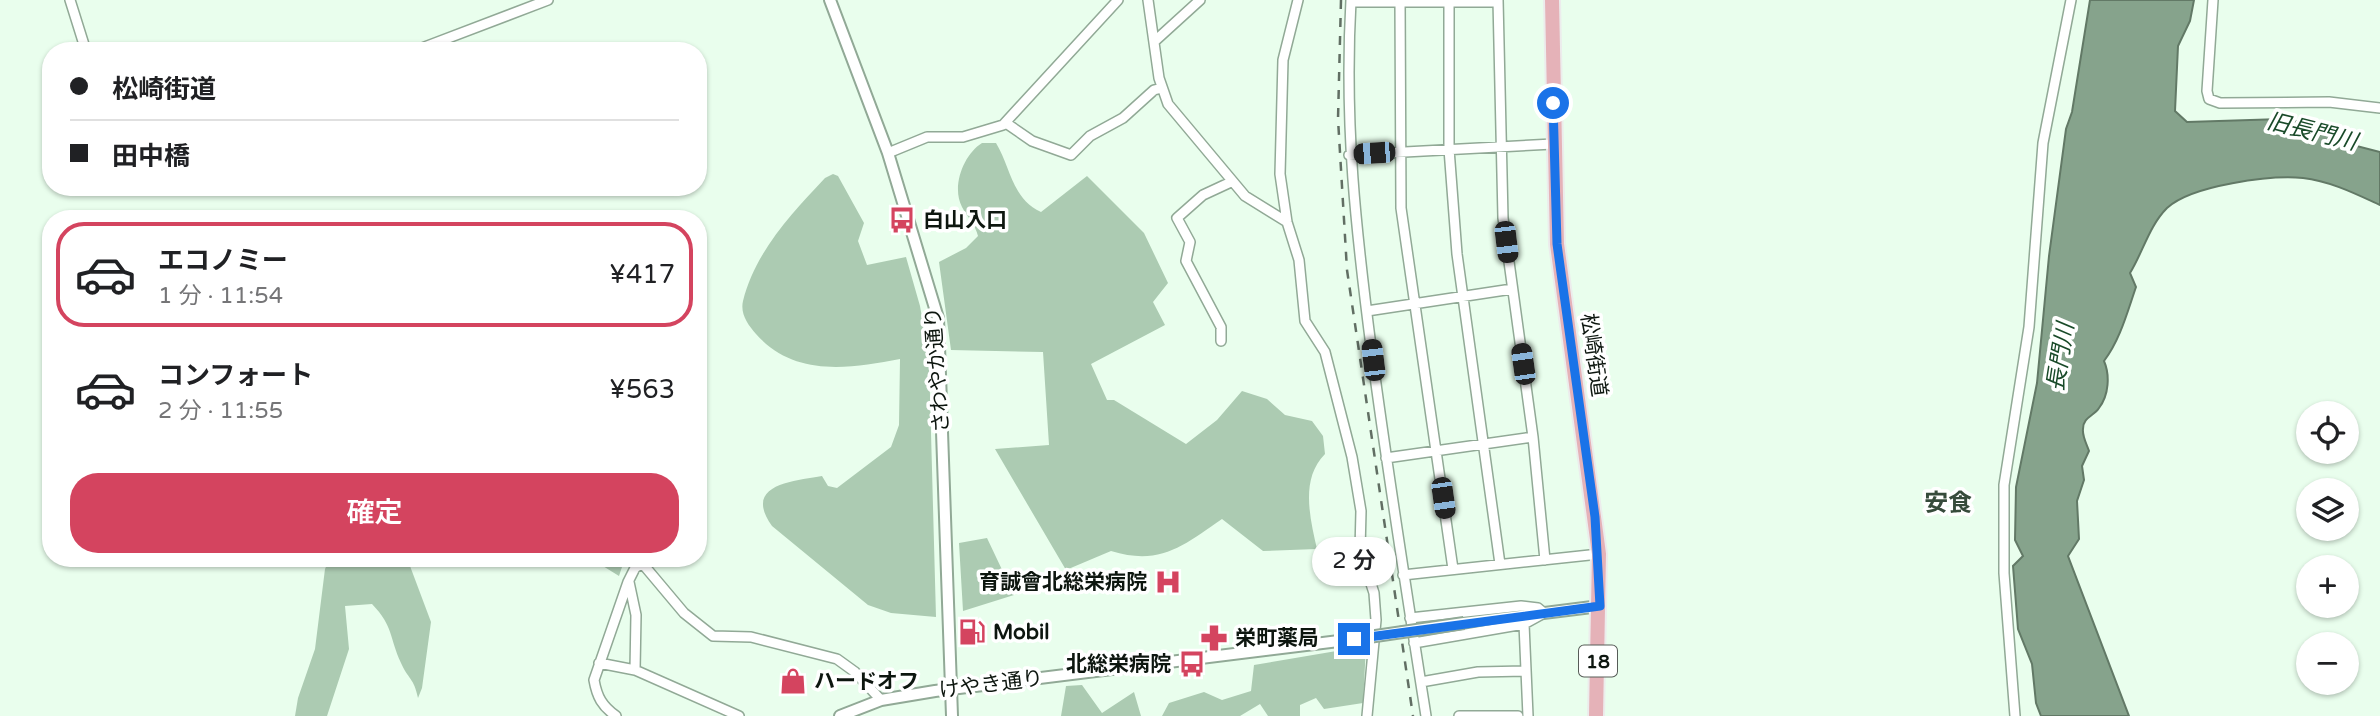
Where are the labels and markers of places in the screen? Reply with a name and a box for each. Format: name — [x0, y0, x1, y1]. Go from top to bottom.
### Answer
bus stop icon: 白山入口 — [887, 205, 917, 235]
place label: 白山入口 — [923, 208, 1007, 233]
hospital icon: 育誠會北総栄病院 — [1153, 567, 1183, 597]
place label: 育誠會北総栄病院 — [979, 570, 1147, 595]
fuel station icon: Mobil — [957, 617, 987, 647]
place label: Mobil — [993, 620, 1049, 645]
pharmacy icon: 栄町薬局 — [1199, 623, 1229, 653]
place label: 栄町薬局 — [1235, 626, 1319, 651]
bus stop icon: 北総栄病院 — [1177, 649, 1207, 679]
place label: 北総栄病院 — [1066, 652, 1171, 677]
shop icon: ハードオフ — [778, 666, 808, 696]
place label: ハードオフ — [814, 669, 919, 694]

